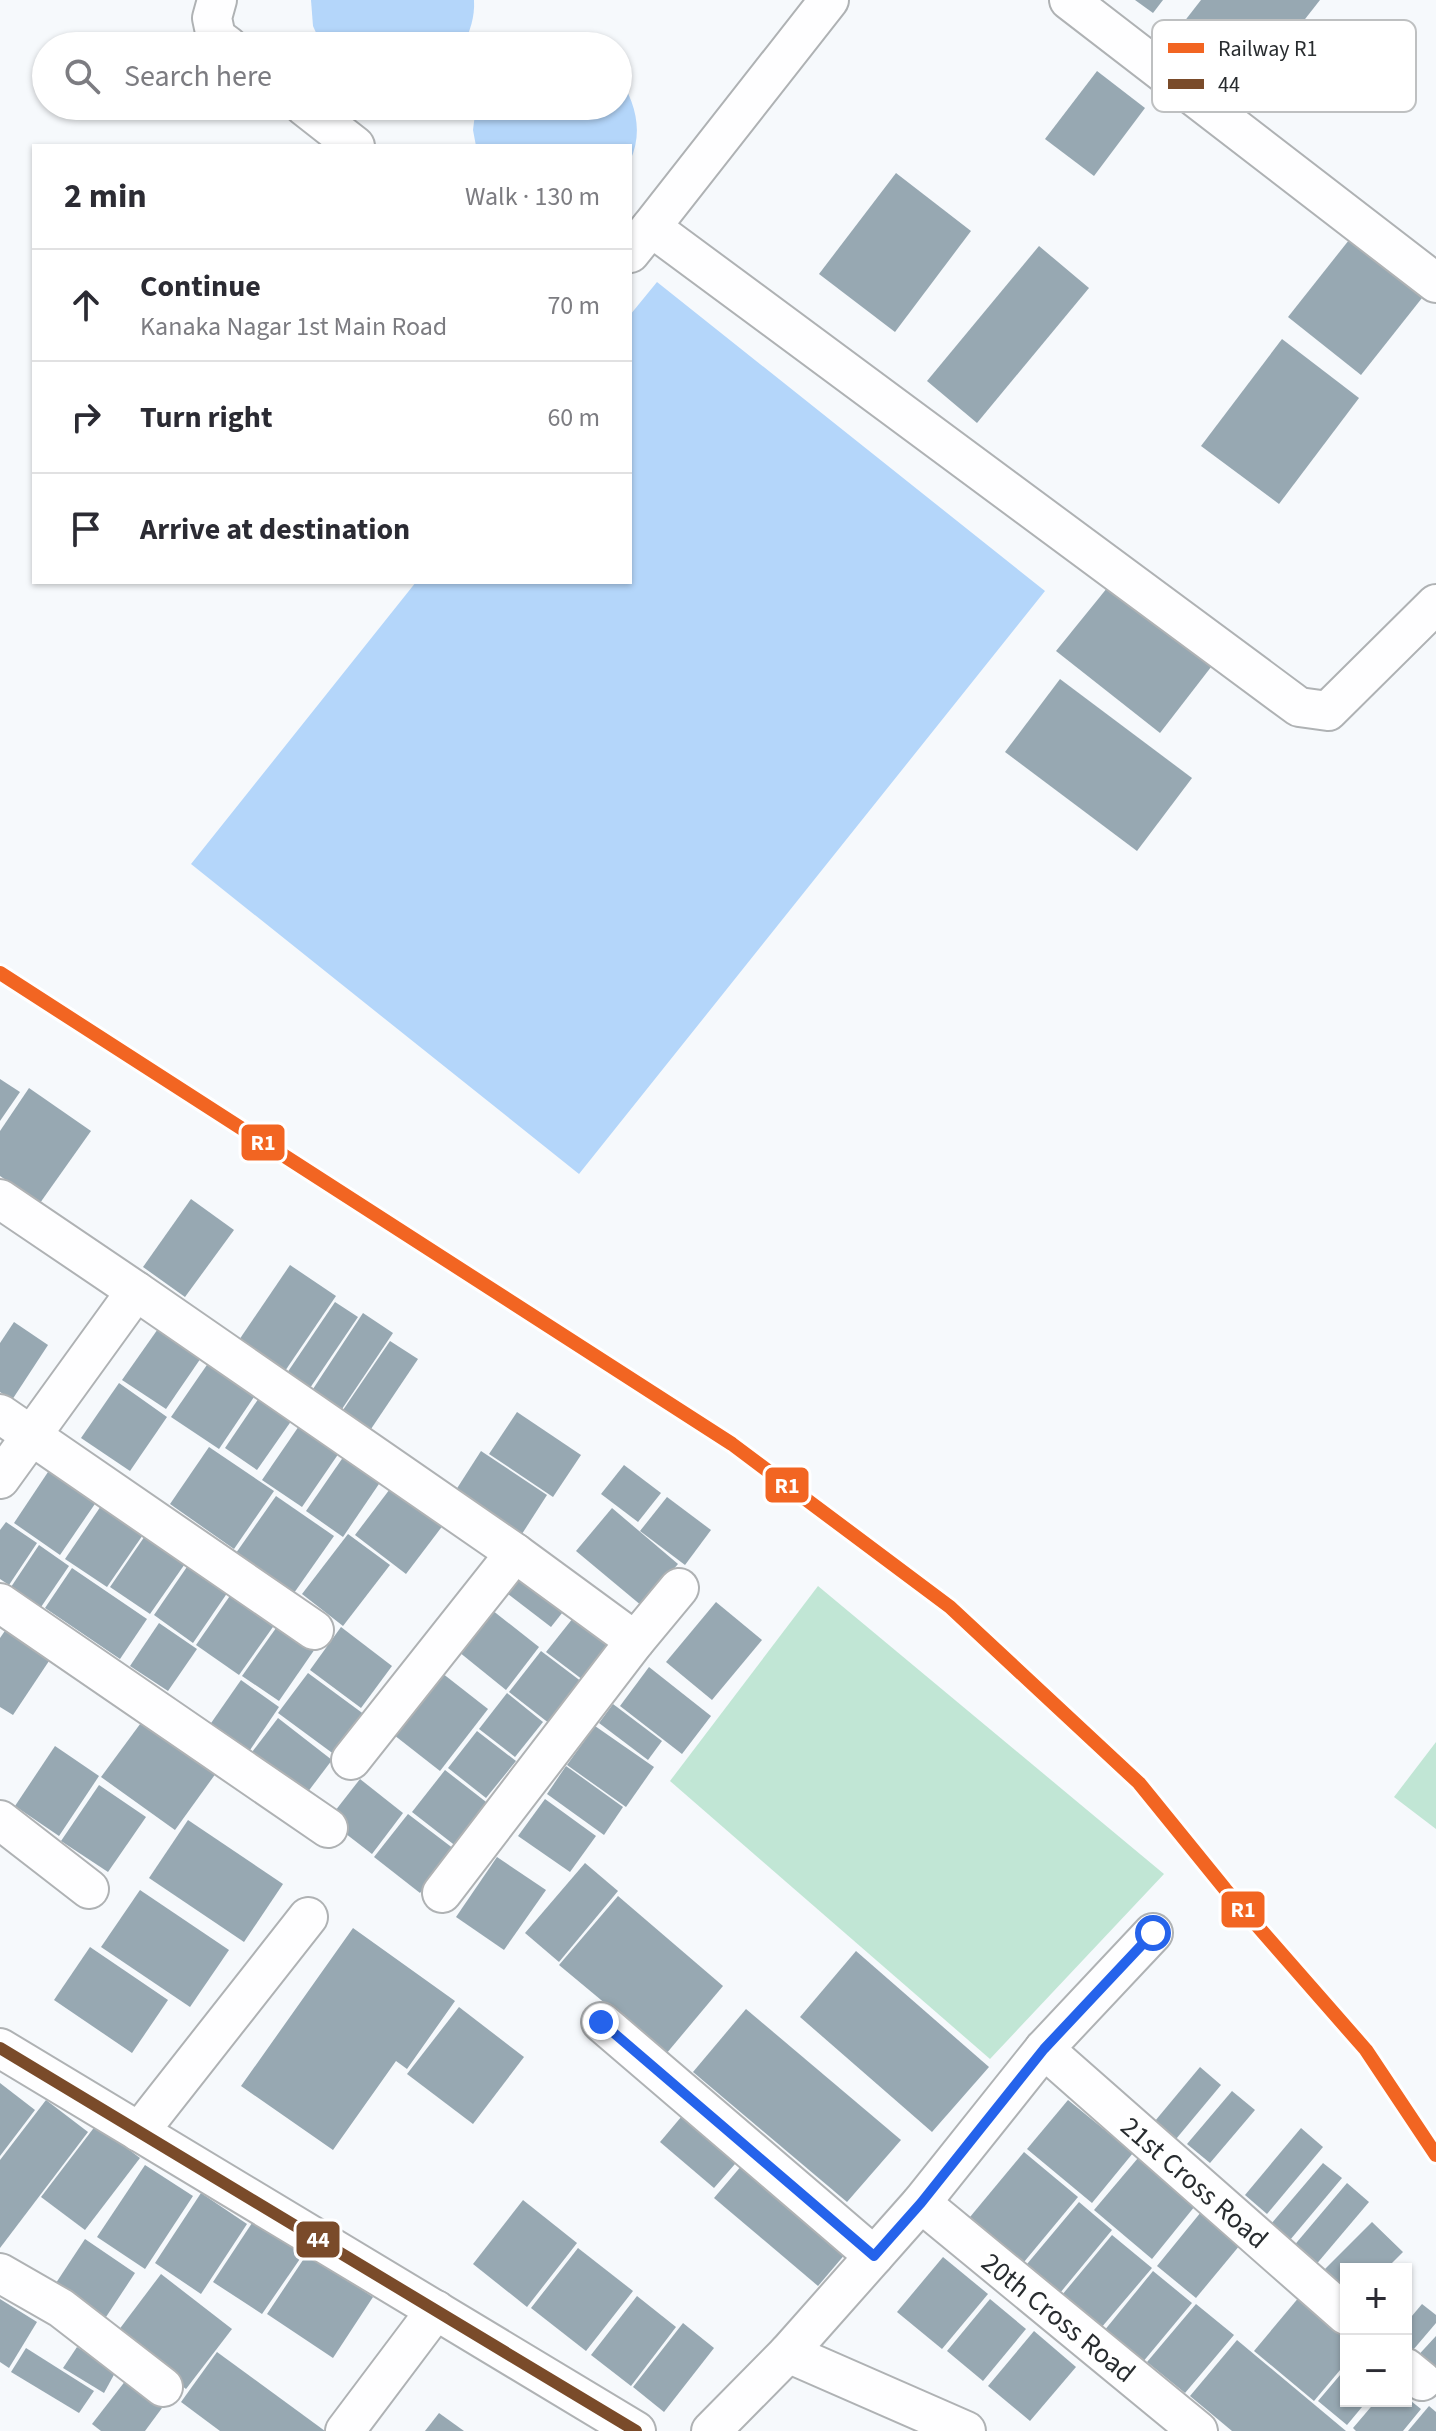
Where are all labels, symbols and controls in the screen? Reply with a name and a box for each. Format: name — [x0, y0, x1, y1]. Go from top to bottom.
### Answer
legend — [1152, 20, 1416, 112]
search box — [32, 32, 632, 120]
text: Railway R1 — [1218, 33, 1317, 65]
icon: search — [60, 54, 104, 98]
text: Search here — [124, 55, 272, 98]
text: 44 — [1218, 69, 1240, 101]
text: 2 min — [64, 172, 147, 221]
text: Walk · 130 m — [465, 178, 600, 215]
text: Continue — [140, 265, 261, 308]
icon: ahead — [64, 283, 108, 327]
text: 70 m — [547, 287, 600, 324]
text: Kanaka Nagar 1st Main Road — [140, 308, 447, 345]
icon: right — [64, 395, 108, 439]
text: Turn right — [140, 396, 272, 439]
text: 60 m — [547, 399, 600, 436]
icon: arrive — [64, 507, 108, 551]
text: Arrive at destination — [140, 508, 410, 551]
line badge: R1 — [240, 1123, 286, 1162]
text: R1 — [250, 1127, 276, 1159]
line badge: R1 — [764, 1466, 810, 1504]
text: R1 — [774, 1470, 800, 1502]
line badge: R1 — [1220, 1890, 1266, 1929]
text: R1 — [1230, 1894, 1256, 1926]
route start — [1135, 1915, 1171, 1951]
route end — [583, 2004, 619, 2040]
street label: 21st Cross Road — [1112, 2107, 1277, 2258]
line badge: 44 — [295, 2220, 341, 2259]
text: 44 — [306, 2224, 330, 2256]
street label: 20th Cross Road — [973, 2243, 1144, 2392]
map controls — [1340, 2263, 1412, 2407]
button: + — [1340, 2263, 1412, 2335]
button: − — [1340, 2335, 1412, 2407]

